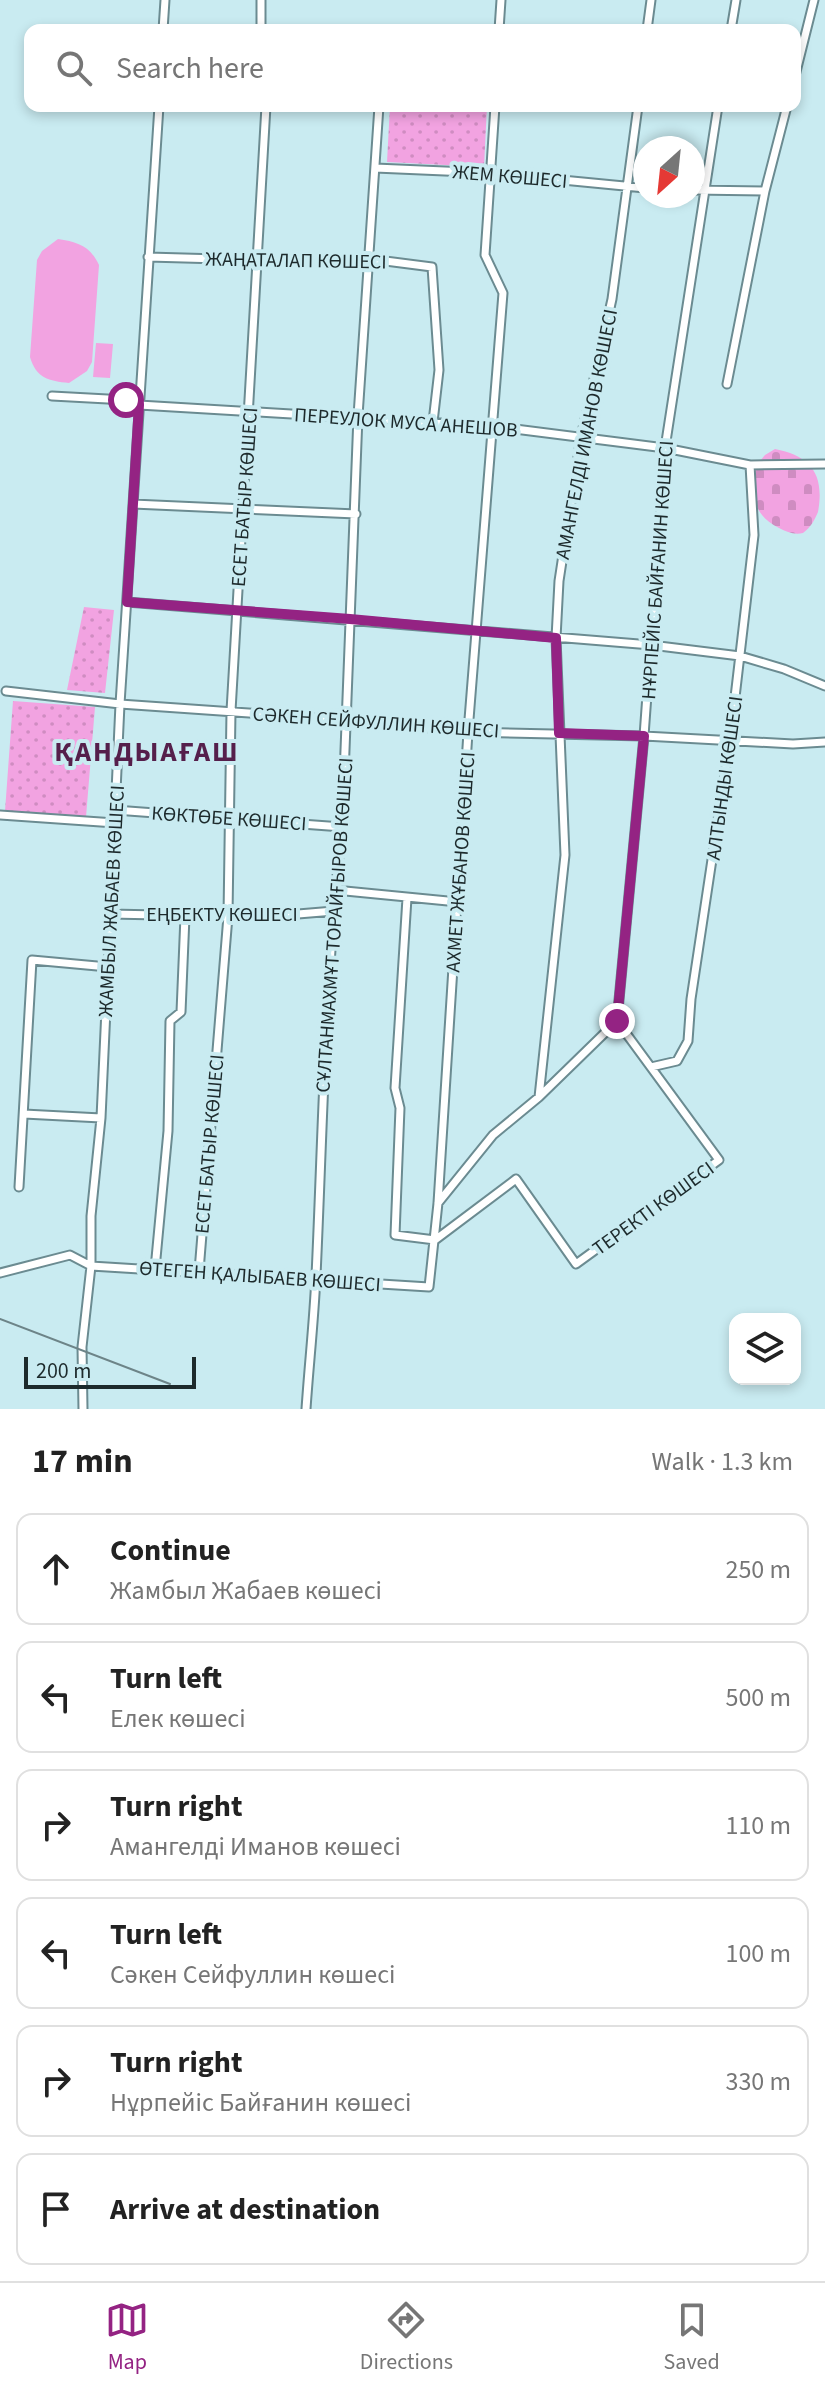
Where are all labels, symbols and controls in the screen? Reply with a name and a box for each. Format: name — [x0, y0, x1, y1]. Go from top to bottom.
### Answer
search box — [24, 24, 801, 112]
icon: search — [52, 46, 96, 90]
text: Search here — [116, 47, 264, 90]
north arrow — [633, 136, 705, 208]
street label: ЖЕМ КӨШЕСІ — [451, 158, 568, 196]
street label: ЖАҢАТАЛАП КӨШЕСІ — [205, 245, 387, 277]
street label: АМАНГЕЛДІ ИМАНОВ КӨШЕСІ — [549, 307, 625, 562]
route start — [108, 382, 144, 418]
street label: ПЕРЕУЛОК МУСА АНЕШОВ — [293, 401, 519, 445]
street label: ЕСЕТ БАТЫР КӨШЕСІ — [225, 406, 265, 588]
street label: НҰРПЕЙІС БАЙҒАНИН КӨШЕСІ — [635, 440, 681, 700]
street label: АЛТЫНДЫ КӨШЕСІ — [700, 694, 750, 862]
street label: СӘКЕН СЕЙФУЛЛИН КӨШЕСІ — [252, 700, 500, 746]
district label: ҚАНДЫАҒАШ — [54, 732, 240, 772]
street label: АХМЕТ ЖҰБАНОВ КӨШЕСІ — [439, 751, 483, 973]
street label: СҰЛТАНМАХМҰТ ТОРАЙҒЫРОВ КӨШЕСІ — [309, 757, 361, 1094]
street label: ЖАМБЫЛ ЖАБАЕВ КӨШЕСІ — [92, 785, 132, 1018]
street label: КӨКТӨБЕ КӨШЕСІ — [150, 800, 307, 838]
street label: ЕҢБЕКТУ КӨШЕСІ — [146, 901, 298, 929]
route end — [599, 1003, 635, 1039]
street label: ЕСЕТ БАТЫР КӨШЕСІ — [188, 1053, 232, 1235]
street label: ТЕРЕКТІ КӨШЕСІ — [587, 1155, 720, 1262]
street label: ӨТЕГЕН ҚАЛЫБАЕВ КӨШЕСІ — [138, 1255, 382, 1299]
map controls — [729, 1313, 801, 1385]
button: layers — [729, 1313, 801, 1385]
scale bar — [24, 1353, 196, 1389]
text: 200 m — [36, 1355, 91, 1387]
text: 17 min — [32, 1437, 133, 1486]
text: Walk · 1.3 km — [652, 1443, 793, 1480]
text: Continue — [110, 1529, 231, 1572]
icon: ahead — [34, 1547, 78, 1591]
text: 250 m — [725, 1551, 791, 1588]
text: Жамбыл Жабаев көшесі — [110, 1572, 382, 1609]
text: Turn left — [110, 1657, 222, 1700]
icon: left — [34, 1675, 78, 1719]
text: 500 m — [725, 1679, 791, 1716]
text: Елек көшесі — [110, 1700, 246, 1737]
text: Turn right — [110, 1785, 242, 1828]
icon: right — [34, 1803, 78, 1847]
text: 110 m — [725, 1807, 791, 1844]
text: Амангелді Иманов көшесі — [110, 1828, 401, 1865]
text: Turn left — [110, 1913, 222, 1956]
icon: left — [34, 1931, 78, 1975]
text: 100 m — [725, 1935, 791, 1972]
text: Сәкен Сейфуллин көшесі — [110, 1956, 396, 1993]
text: Turn right — [110, 2041, 242, 2084]
icon: right — [34, 2059, 78, 2103]
text: 330 m — [725, 2063, 791, 2100]
text: Нұрпейіс Байғанин көшесі — [110, 2084, 412, 2121]
icon: arrive — [34, 2187, 78, 2231]
text: Arrive at destination — [110, 2188, 380, 2231]
tab: Map — [105, 2298, 149, 2378]
tab: Directions — [360, 2298, 453, 2378]
tab: Saved — [664, 2298, 720, 2378]

